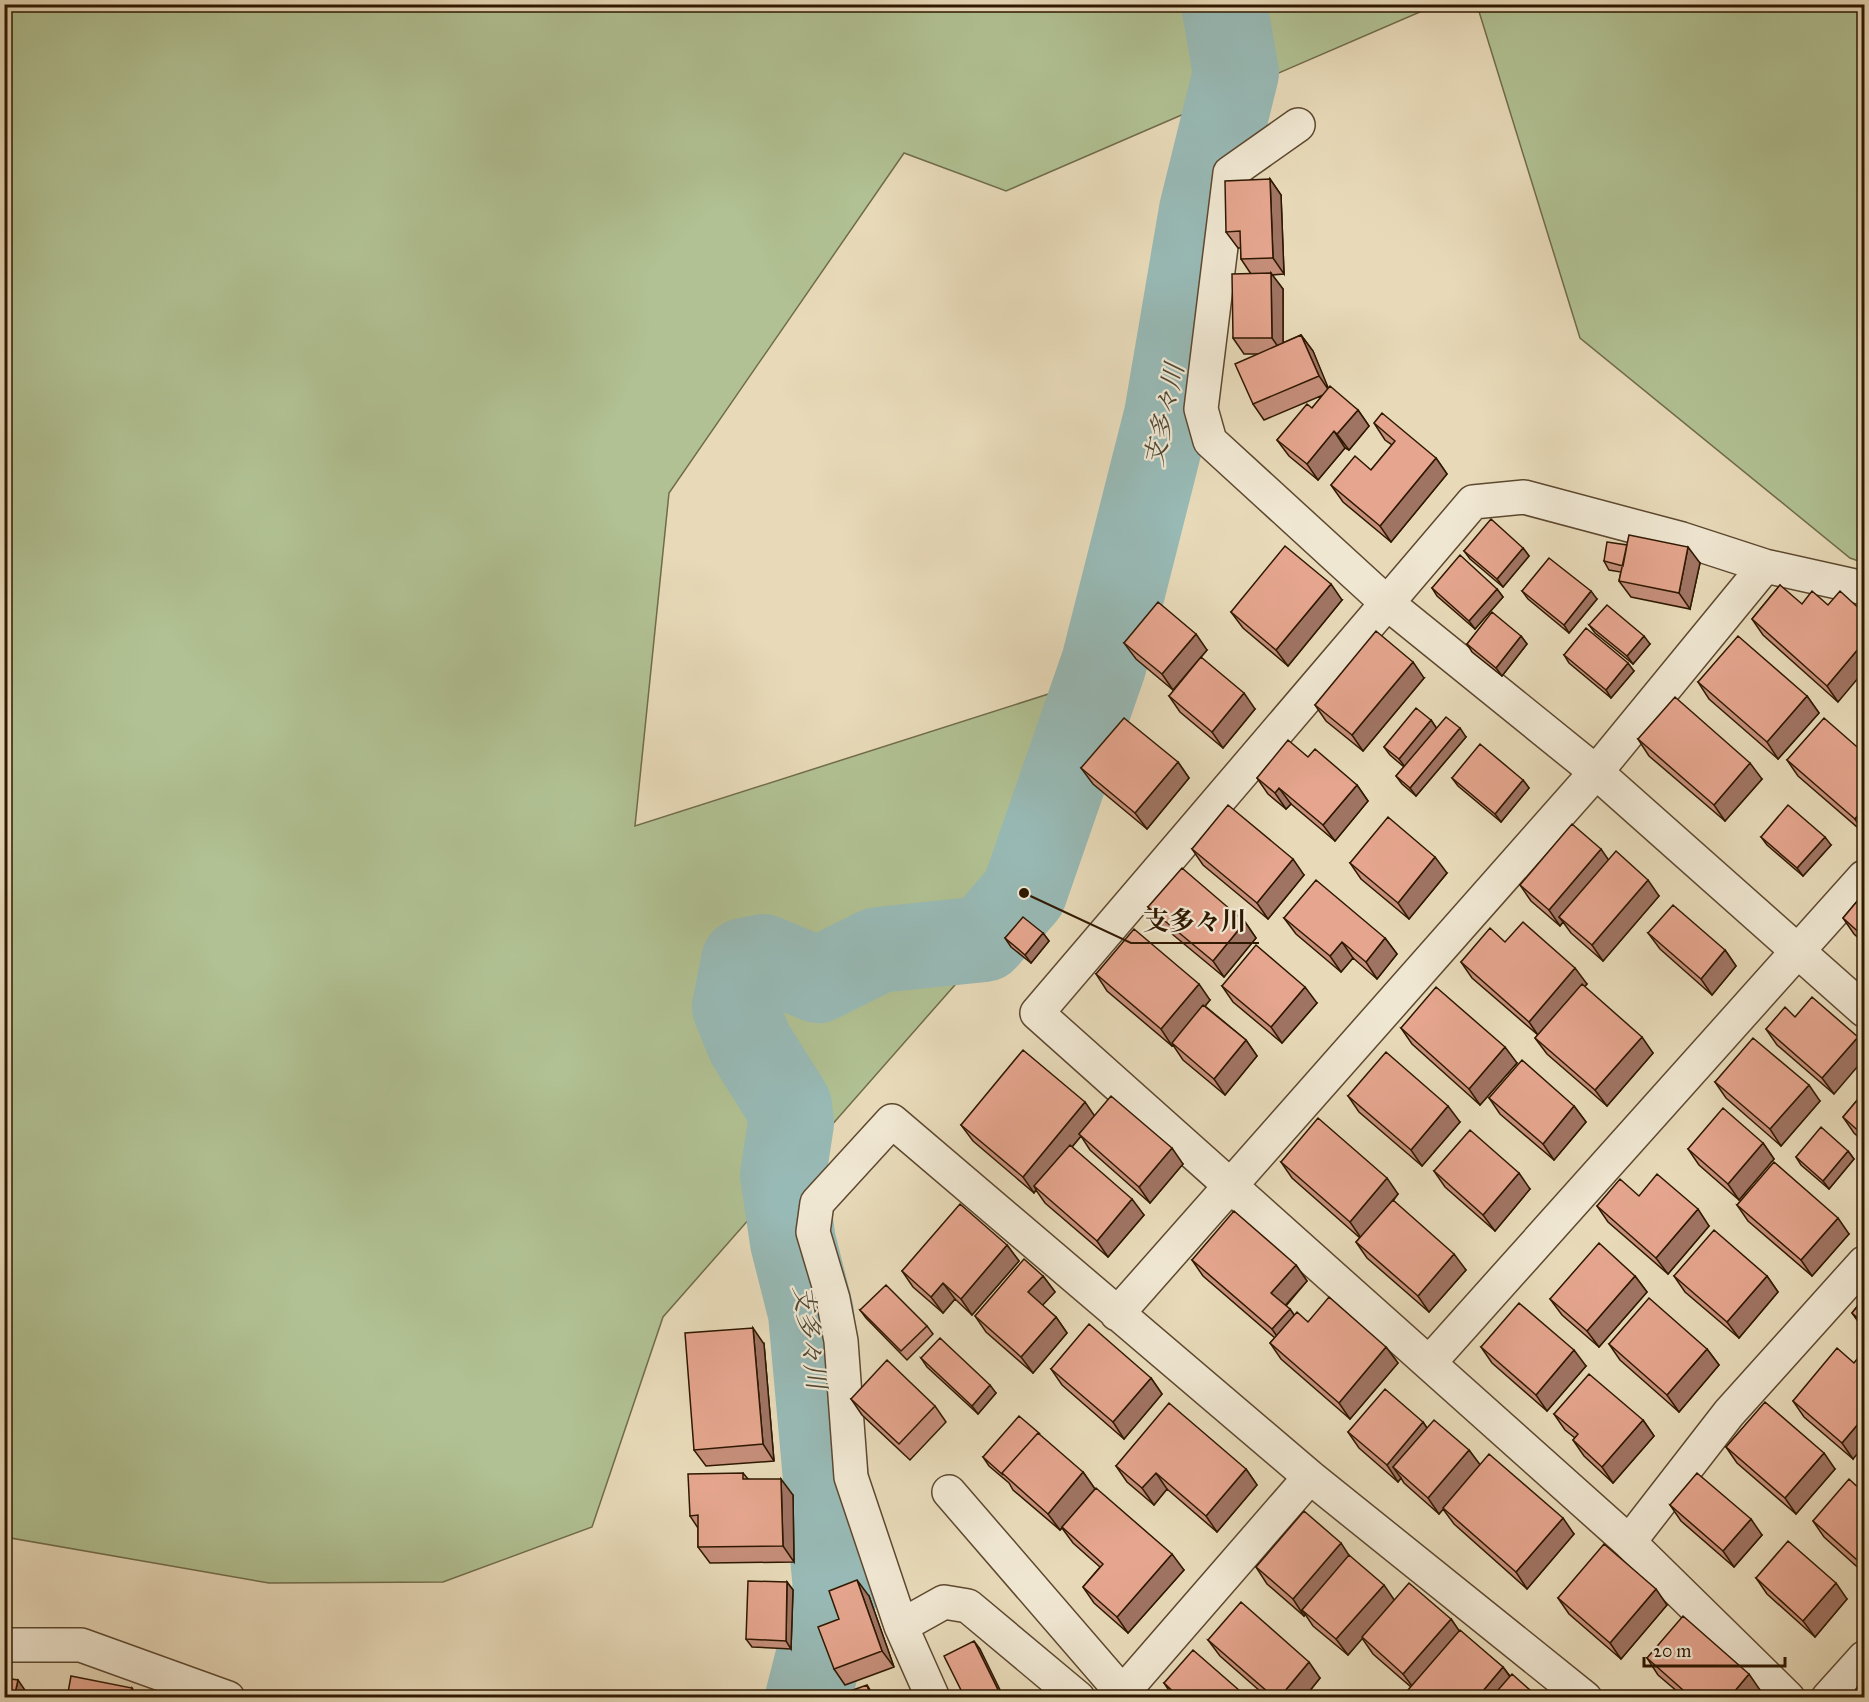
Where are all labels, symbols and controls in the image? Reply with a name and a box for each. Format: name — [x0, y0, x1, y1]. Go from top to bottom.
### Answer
water label: 支多々川 — [1138, 358, 1191, 469]
callout: 支多々川 — [1131, 899, 1259, 943]
text: 支多々川 — [1143, 905, 1247, 937]
water label: 支多々川 — [787, 1283, 833, 1394]
scale bar — [1644, 1630, 1785, 1668]
text: 20 m — [1653, 1640, 1691, 1662]

